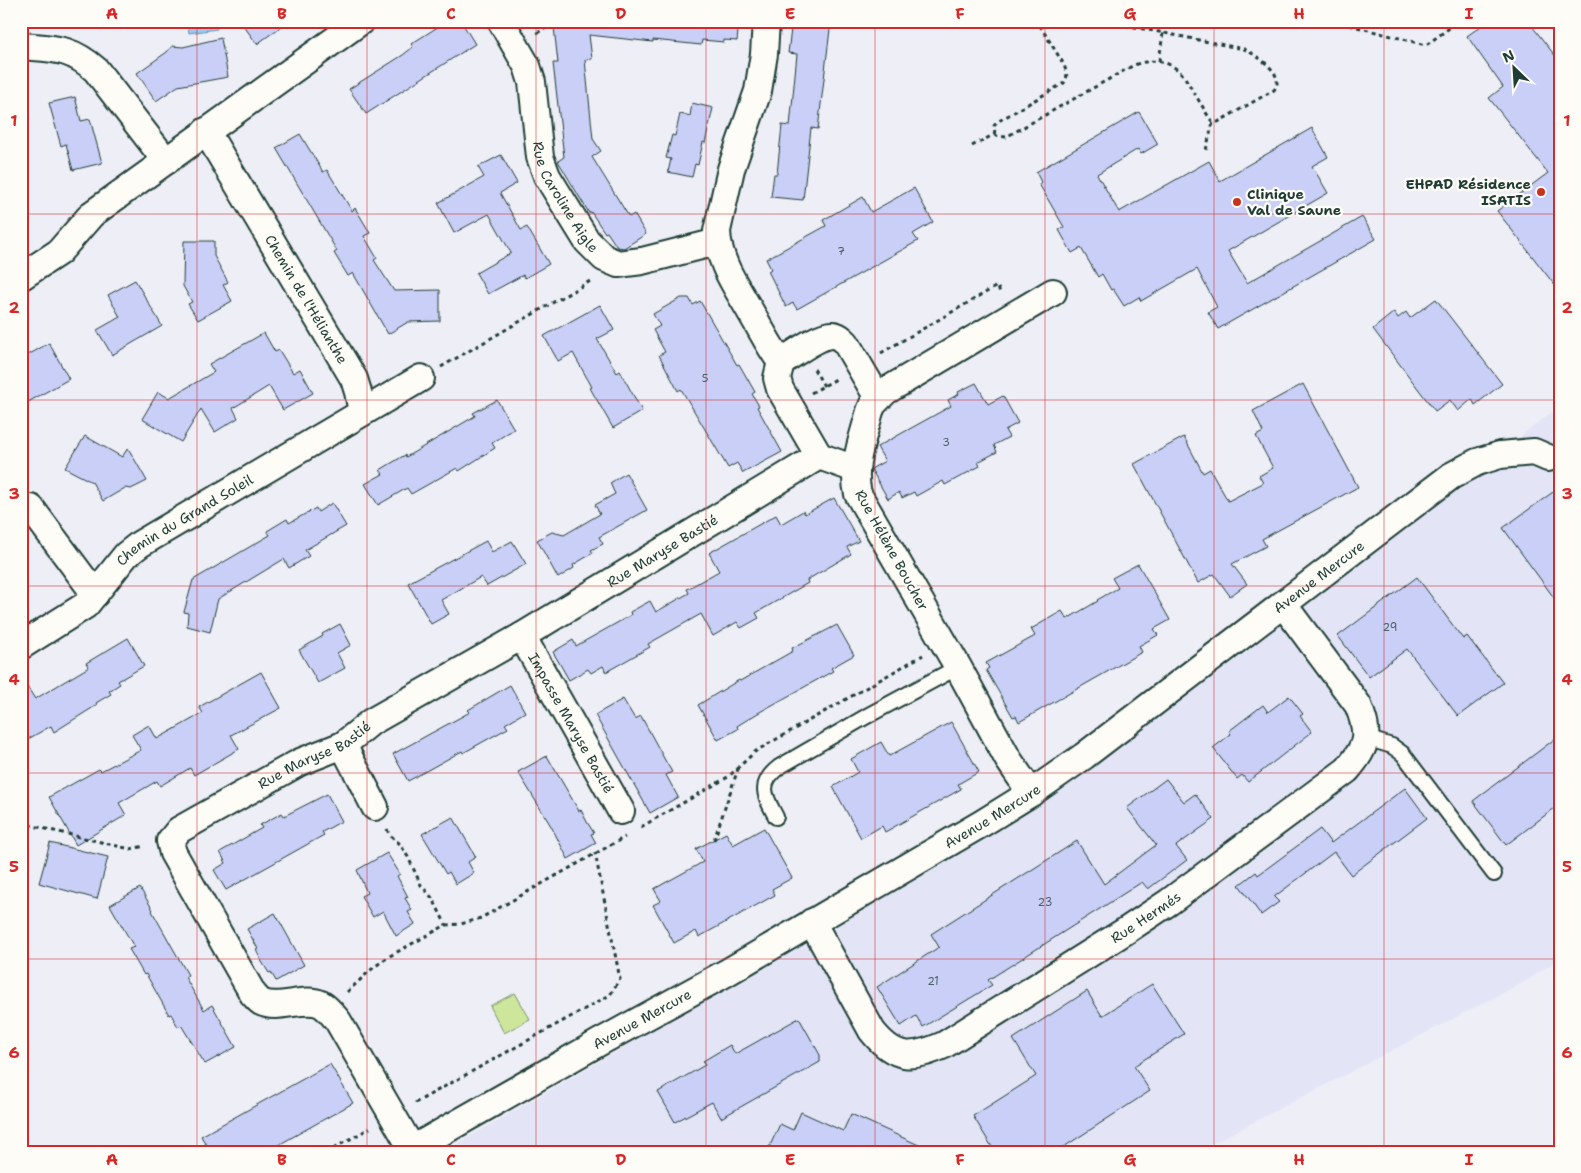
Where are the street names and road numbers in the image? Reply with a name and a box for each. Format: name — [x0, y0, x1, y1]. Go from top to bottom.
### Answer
street label: Rue Caroline Aigle — [529, 141, 602, 256]
street label: Chemin de l'Hélianthe — [261, 231, 352, 367]
street label: Chemin du Grand Soleil — [112, 470, 257, 569]
street label: Rue Hélène Boucher — [851, 486, 933, 614]
street label: Rue Maryse Bastié — [603, 510, 721, 592]
street label: Avenue Mercure — [1270, 536, 1368, 617]
street label: Impasse Maryse Bastié — [524, 650, 618, 797]
street label: Rue Maryse Bastié — [255, 717, 374, 793]
street label: Avenue Mercure — [941, 780, 1044, 852]
street label: Rue Hermés — [1107, 887, 1184, 947]
street label: Avenue Mercure — [590, 985, 694, 1053]

